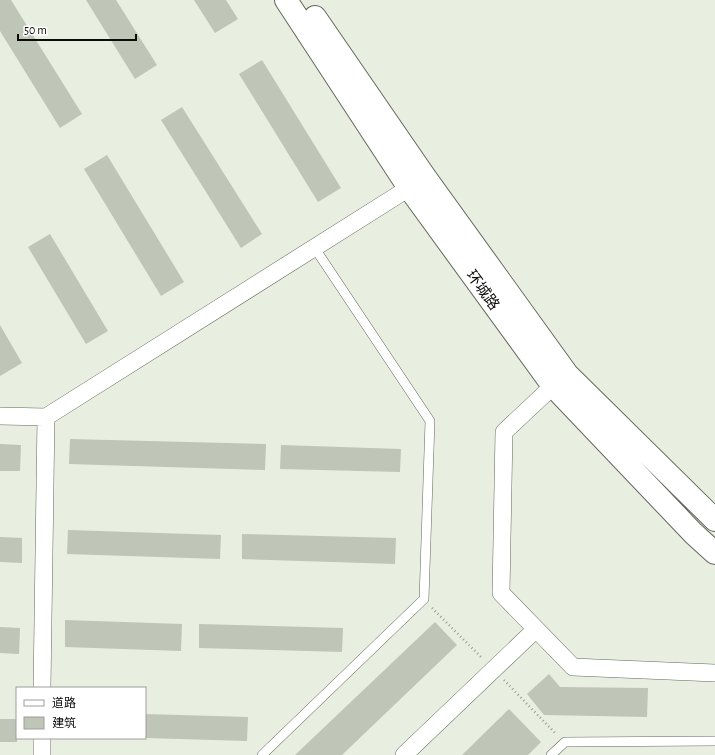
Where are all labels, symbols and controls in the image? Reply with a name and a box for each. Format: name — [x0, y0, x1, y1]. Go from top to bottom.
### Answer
scale bar — [18, 16, 136, 42]
text: 50 m — [24, 24, 47, 36]
street label: 环城路 — [463, 267, 503, 313]
legend — [16, 687, 146, 739]
text: 道路 — [52, 696, 76, 709]
text: 建筑 — [52, 716, 76, 729]

